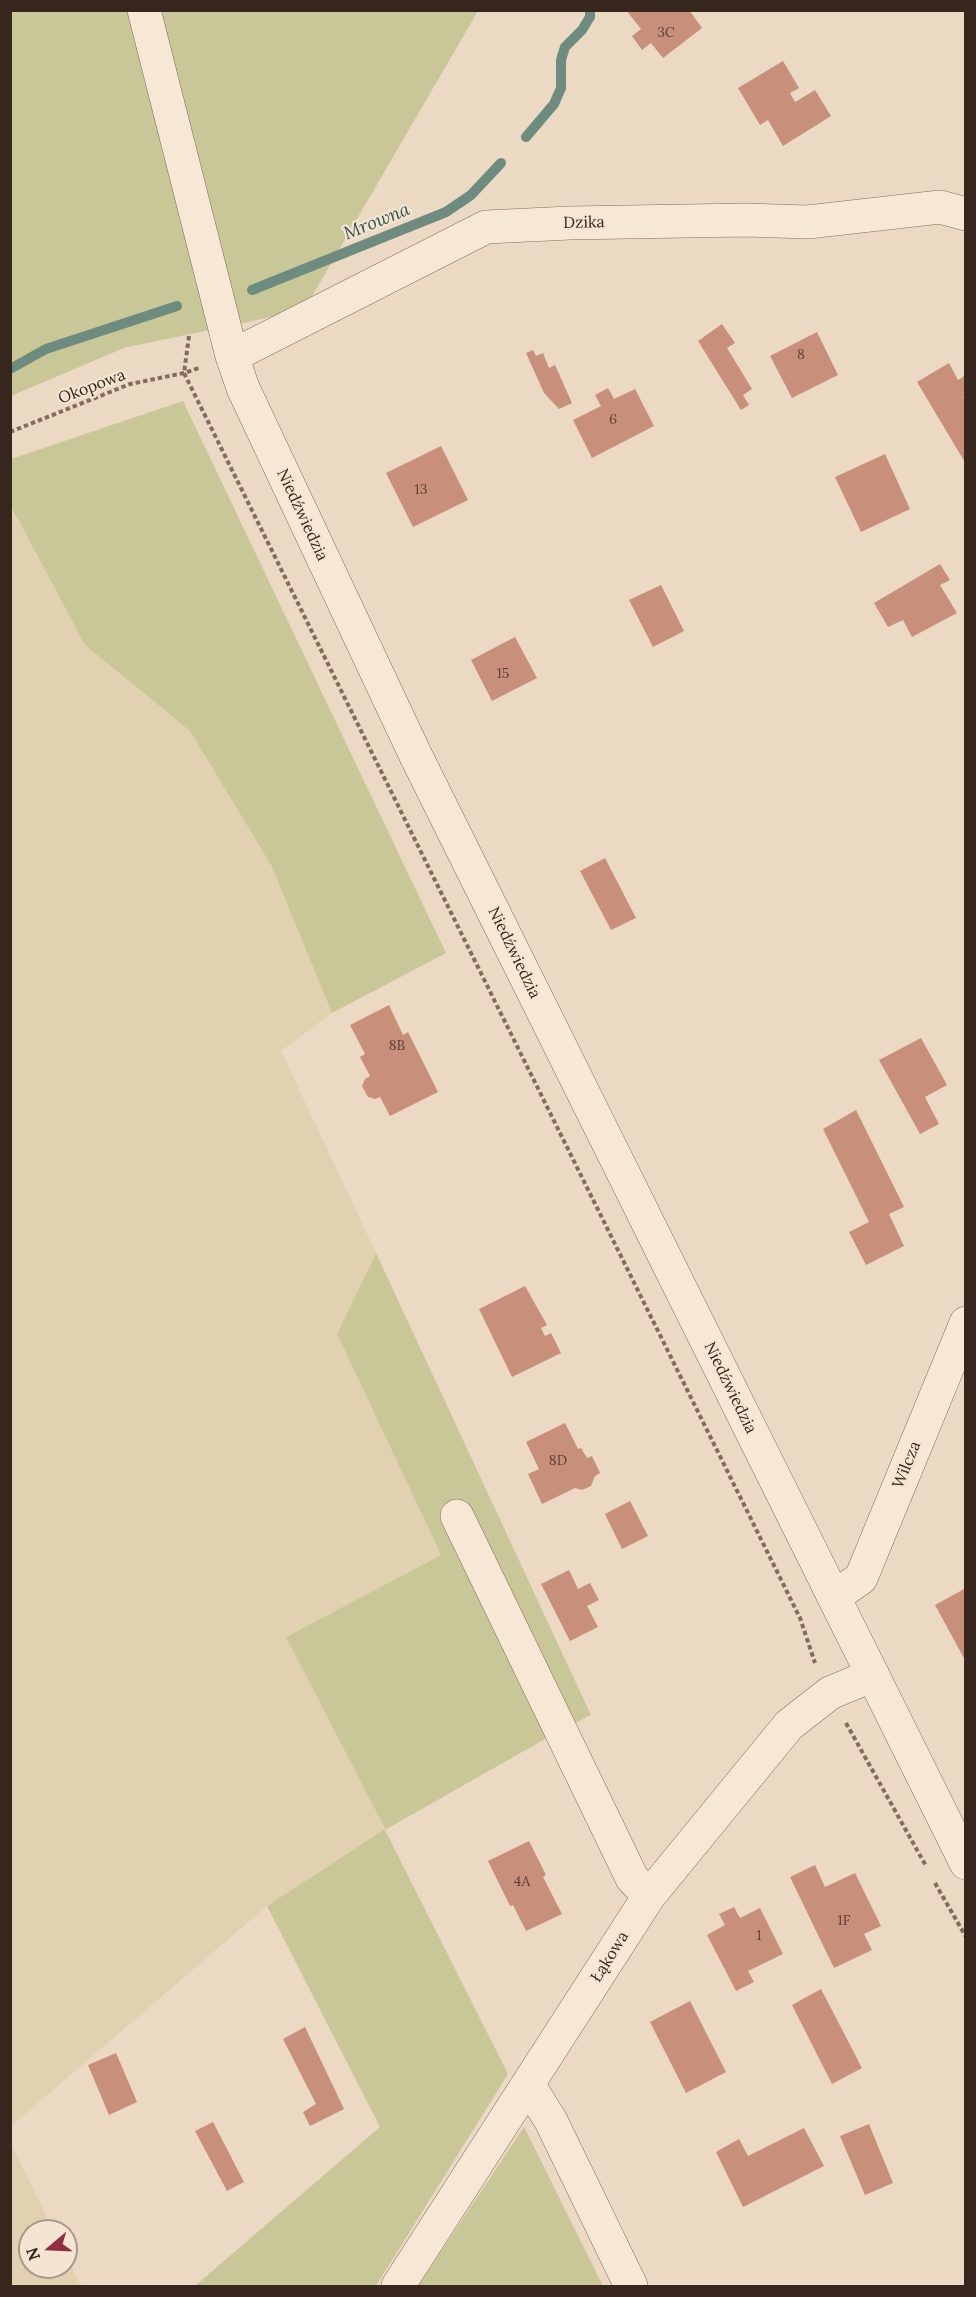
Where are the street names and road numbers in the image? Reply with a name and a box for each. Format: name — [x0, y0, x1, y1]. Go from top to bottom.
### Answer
street label: Dzika — [563, 213, 605, 233]
street label: Okopowa — [56, 365, 128, 409]
street label: Niedźwiedzia — [272, 466, 332, 564]
street label: Niedźwiedzia — [484, 904, 544, 1002]
street label: Niedźwiedzia — [700, 1339, 760, 1437]
street label: Wilcza — [889, 1439, 925, 1491]
street label: Łąkowa — [587, 1928, 633, 1986]

